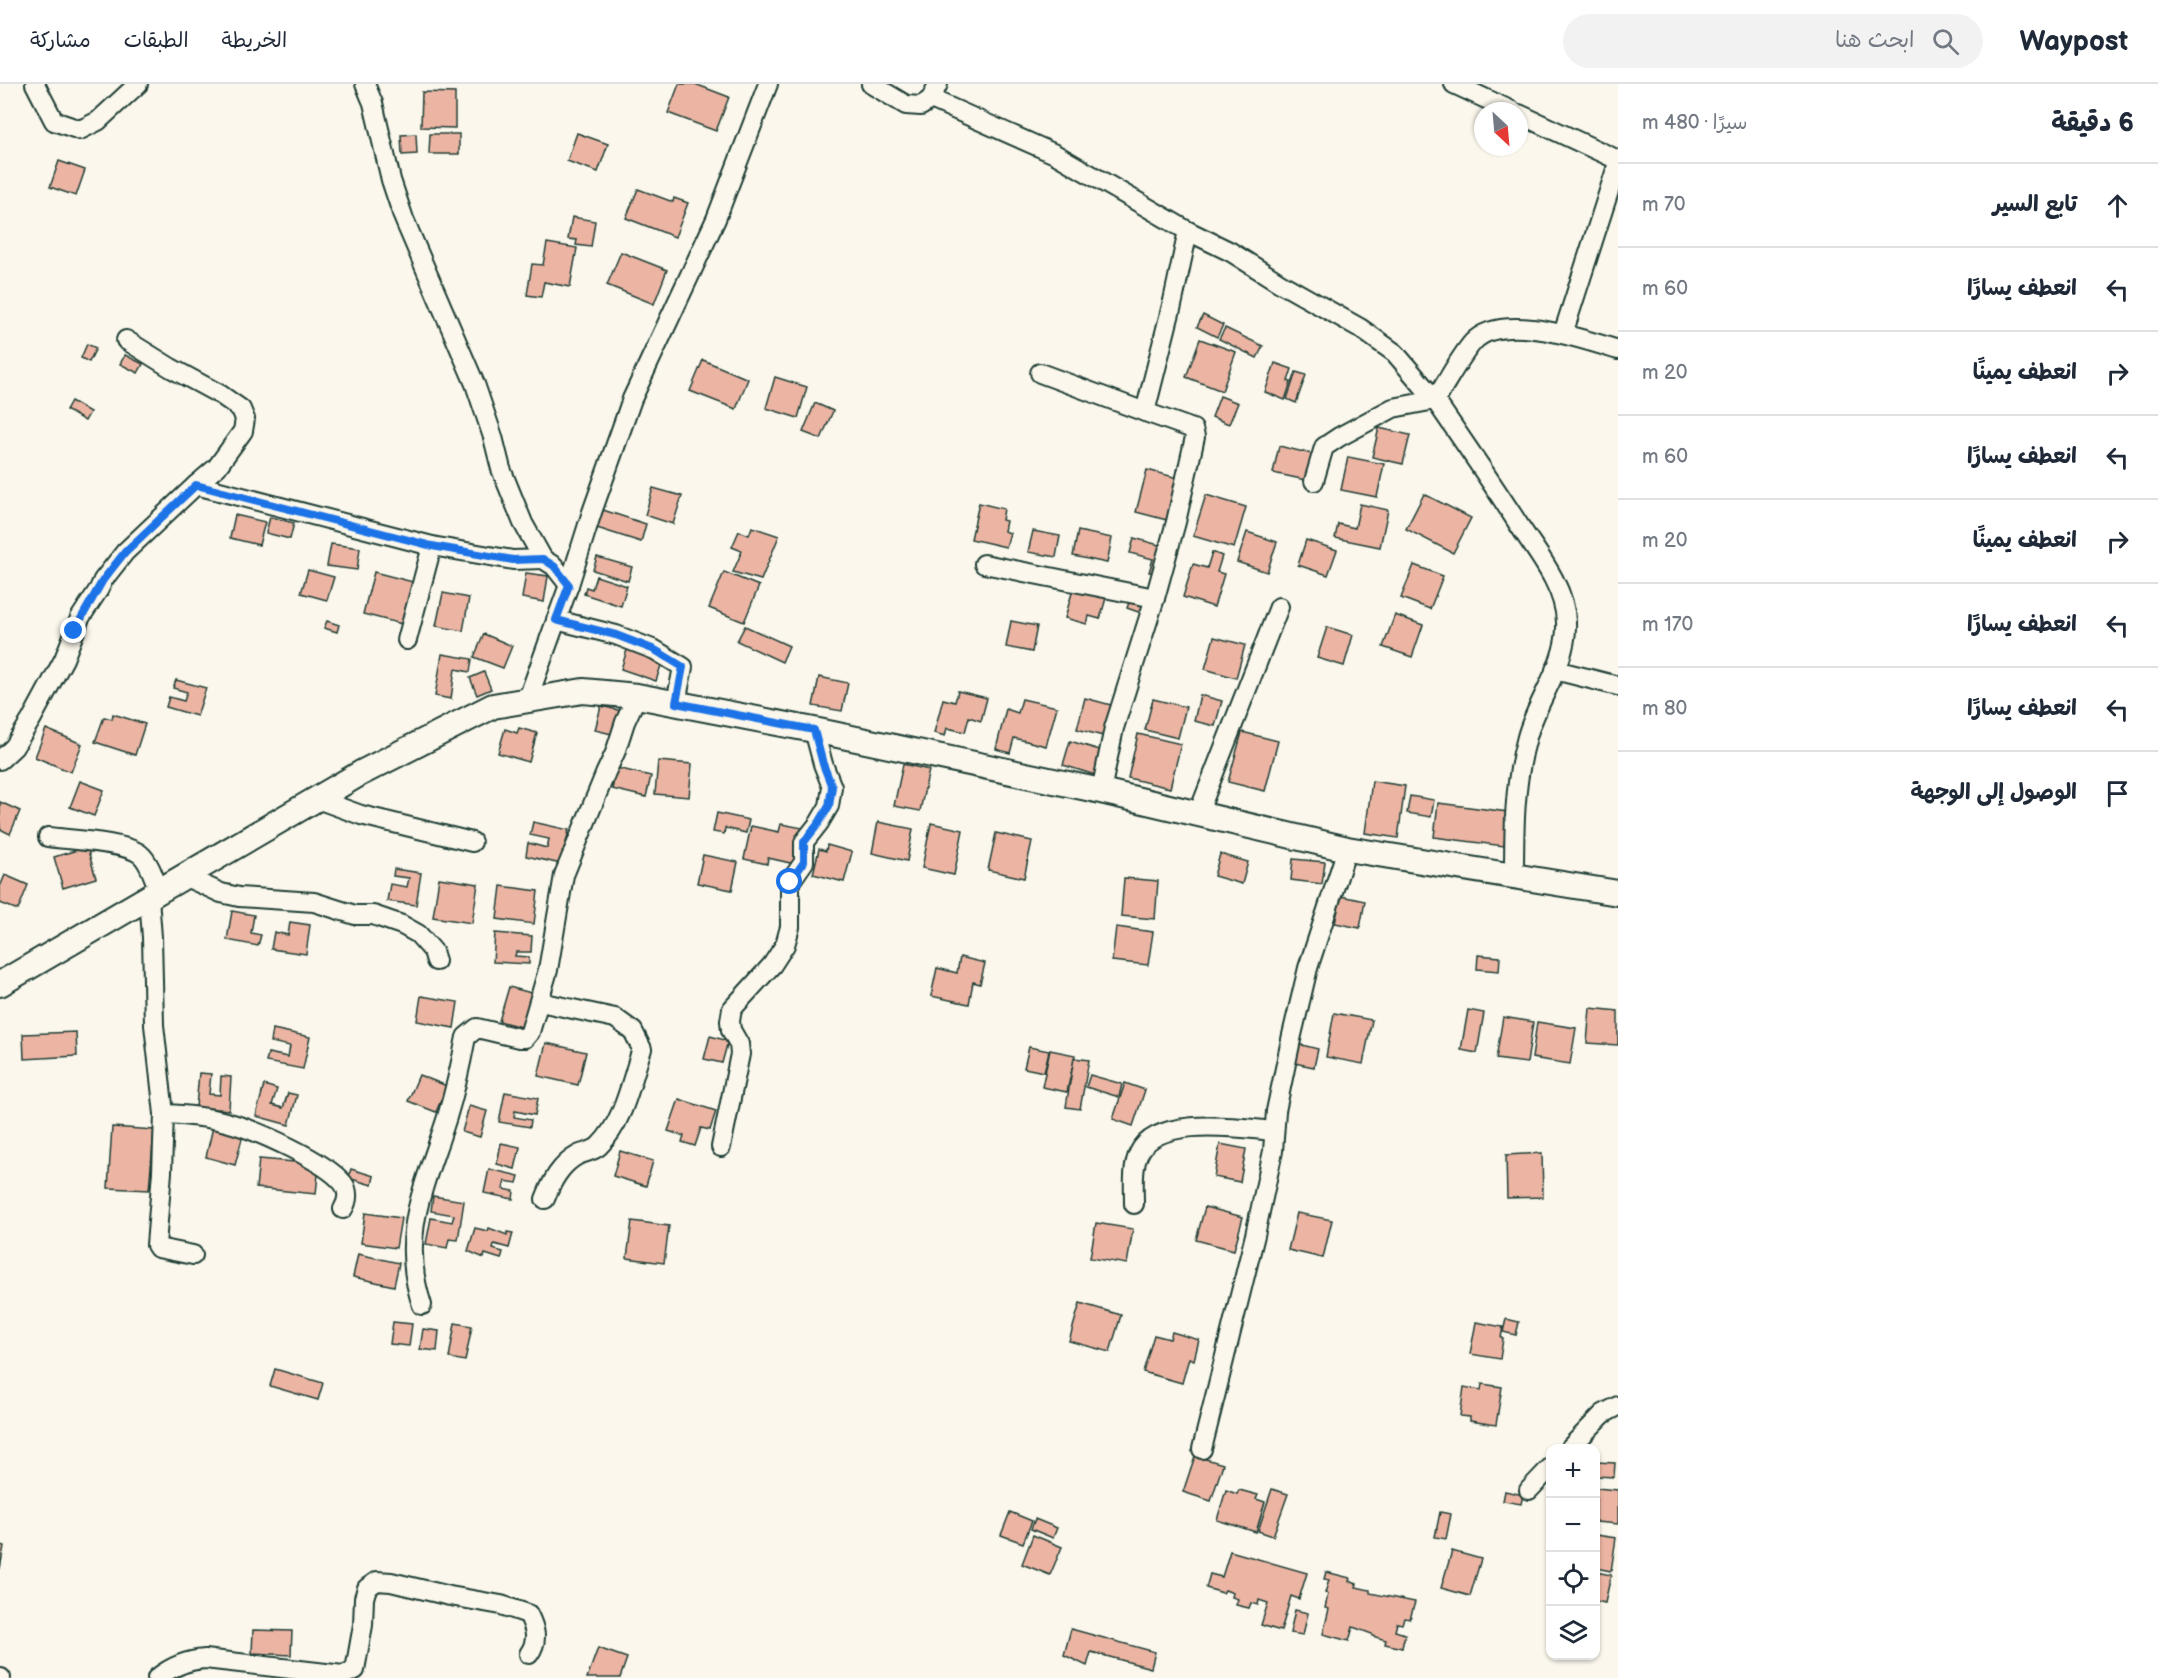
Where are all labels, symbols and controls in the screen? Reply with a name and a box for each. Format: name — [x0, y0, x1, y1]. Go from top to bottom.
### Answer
search box — [1563, 14, 1983, 68]
icon: search — [1929, 25, 1962, 58]
text: Waypost — [2019, 25, 2128, 58]
text: ابحث هنا — [1835, 27, 1914, 54]
text: مشاركة — [30, 28, 91, 53]
text: الطبقات — [124, 28, 189, 53]
text: الخريطة — [222, 28, 287, 53]
north arrow — [1474, 102, 1528, 156]
text: 6 دقيقة — [2051, 108, 2134, 139]
text: سيرًا · 480 m — [1642, 111, 1747, 135]
icon: ahead — [2101, 189, 2134, 222]
text: تابع السير — [1993, 191, 2077, 218]
text: 70 m — [1642, 193, 1686, 217]
icon: left — [2101, 273, 2134, 306]
text: انعطف يسارًا — [1967, 275, 2077, 302]
text: 60 m — [1642, 277, 1688, 301]
icon: right — [2101, 357, 2134, 390]
text: انعطف يمينًا — [1973, 359, 2077, 386]
text: 20 m — [1642, 361, 1688, 385]
icon: left — [2101, 441, 2134, 474]
text: انعطف يسارًا — [1967, 443, 2077, 470]
text: 60 m — [1642, 445, 1688, 469]
icon: right — [2101, 525, 2134, 558]
text: انعطف يمينًا — [1973, 527, 2077, 554]
text: 20 m — [1642, 529, 1688, 553]
icon: left — [2101, 609, 2134, 642]
text: انعطف يسارًا — [1967, 611, 2077, 638]
text: 170 m — [1642, 613, 1693, 637]
route end — [60, 617, 86, 643]
icon: left — [2101, 693, 2134, 726]
text: انعطف يسارًا — [1967, 695, 2077, 722]
text: 80 m — [1642, 697, 1687, 721]
icon: arrive — [2101, 777, 2134, 810]
text: الوصول إلى الوجهة — [1910, 779, 2077, 806]
route start — [776, 868, 802, 894]
map controls — [1546, 1444, 1600, 1660]
button: + — [1546, 1444, 1600, 1498]
button: − — [1546, 1498, 1600, 1552]
button: locate — [1546, 1552, 1600, 1606]
button: layers — [1546, 1606, 1600, 1660]

